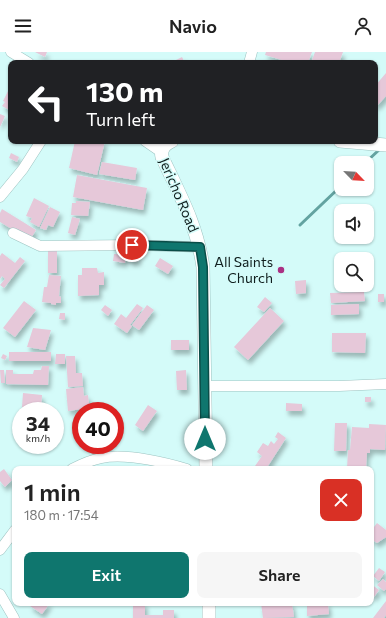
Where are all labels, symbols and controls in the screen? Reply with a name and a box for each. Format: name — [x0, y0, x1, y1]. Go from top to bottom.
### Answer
icon: menu — [12, 15, 34, 37]
text: Navio — [169, 15, 217, 37]
icon: person — [352, 15, 374, 37]
text: 130 m — [86, 74, 163, 108]
icon: left — [20, 76, 72, 128]
text: Turn left — [86, 108, 155, 130]
street label: Jericho Road — [156, 155, 203, 235]
north arrow — [334, 156, 374, 196]
map controls — [334, 156, 374, 292]
button: sound — [334, 204, 374, 244]
pin — [115, 228, 149, 262]
icon: arrive — [121, 234, 143, 256]
button: search — [334, 252, 374, 292]
place label: All Saints Church — [214, 253, 273, 286]
marker: All Saints Church — [276, 265, 286, 275]
speed limit sign: 40 — [72, 402, 124, 454]
text: 34 — [26, 411, 50, 435]
position arrow — [184, 418, 226, 460]
text: km/h — [26, 432, 50, 444]
text: 1 min — [24, 477, 81, 506]
button: close — [320, 479, 362, 521]
text: 180 m · 17:54 — [24, 507, 99, 523]
button: Exit — [24, 552, 189, 598]
button: Share — [197, 552, 362, 598]

